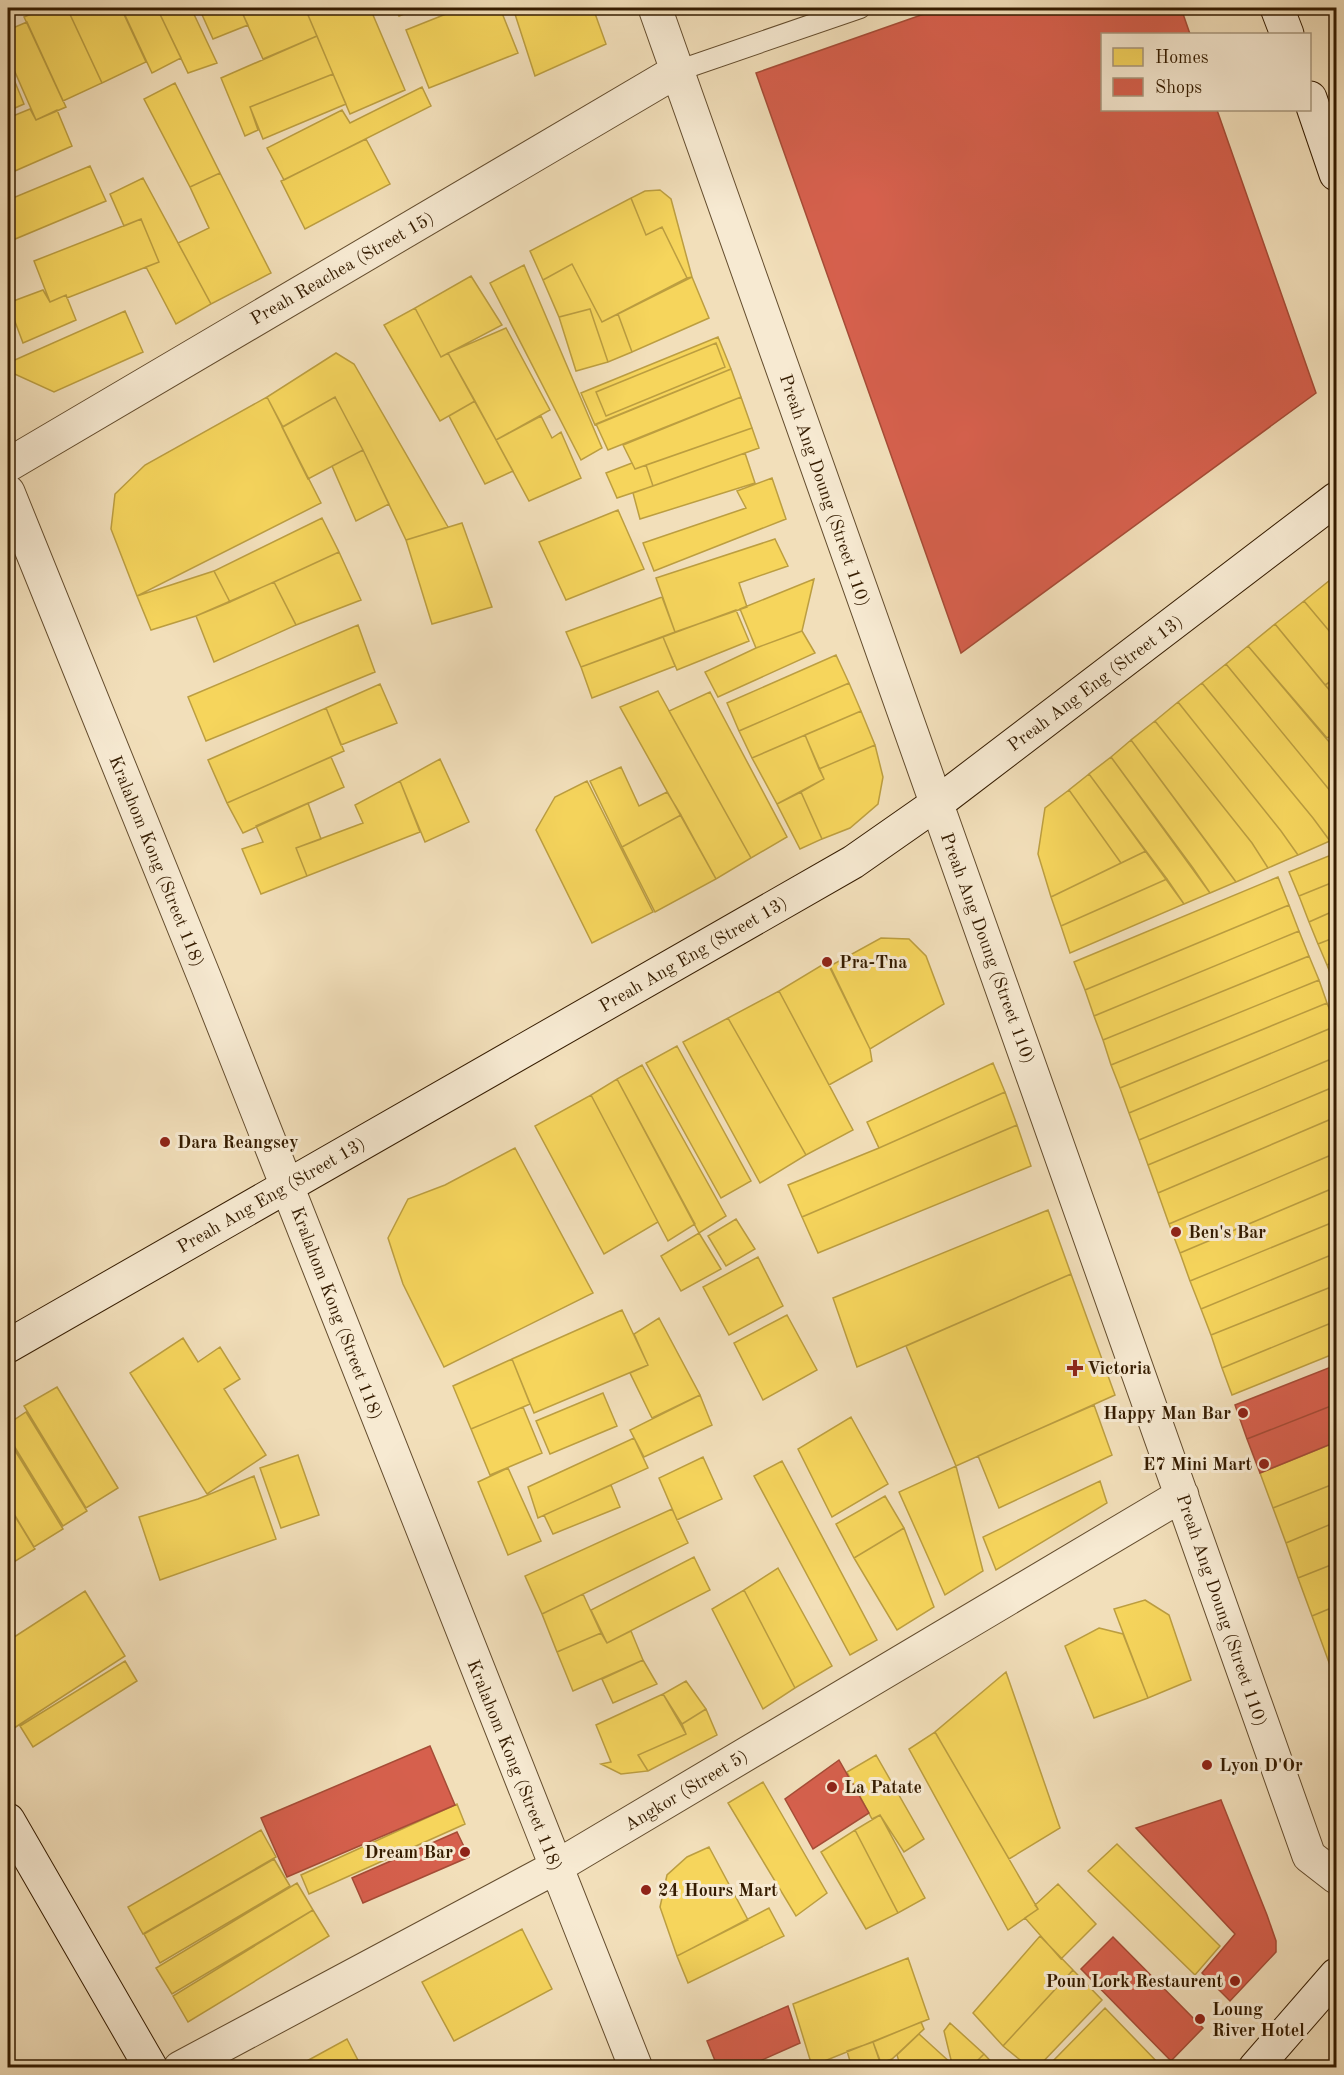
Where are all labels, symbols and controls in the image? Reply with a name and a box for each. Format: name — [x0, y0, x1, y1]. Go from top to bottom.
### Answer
legend — [1101, 33, 1311, 111]
text: Homes — [1155, 49, 1209, 67]
text: Shops — [1155, 79, 1202, 97]
street label: Preah Reachea (Street 15) — [247, 208, 437, 329]
street label: Preah Ang Doung (Street 110) — [776, 372, 873, 609]
street label: Preah Ang Eng (Street 13) — [1004, 612, 1186, 755]
street label: Kralahom Kong (Street 118) — [105, 753, 208, 970]
street label: Preah Ang Doung (Street 110) — [937, 830, 1038, 1066]
street label: Preah Ang Eng (Street 13) — [596, 893, 791, 1016]
place label: Pra-Tna — [839, 954, 907, 972]
marker: Pra-Tna — [820, 955, 834, 969]
street label: Preah Ang Eng (Street 13) — [174, 1134, 369, 1257]
place label: Dara Reangsey — [177, 1134, 299, 1152]
marker: Dara Reangsey — [158, 1135, 172, 1149]
street label: Kralahom Kong (Street 118) — [287, 1204, 386, 1422]
place label: Ben's Bar — [1188, 1224, 1266, 1242]
marker: Ben's Bar — [1169, 1225, 1183, 1239]
place label: Victoria — [1087, 1360, 1151, 1378]
marker: Victoria — [1068, 1361, 1082, 1375]
place label: Happy Man Bar — [1103, 1405, 1231, 1423]
marker: Happy Man Bar — [1236, 1406, 1250, 1420]
place label: E7 Mini Mart — [1143, 1456, 1252, 1474]
marker: E7 Mini Mart — [1257, 1457, 1271, 1471]
street label: Preah Ang Doung (Street 110) — [1173, 1492, 1270, 1729]
street label: Kralahom Kong (Street 118) — [463, 1657, 566, 1874]
street label: Angkor (Street 5) — [621, 1746, 751, 1835]
place label: Lyon D'Or — [1219, 1757, 1303, 1775]
marker: Lyon D'Or — [1200, 1758, 1214, 1772]
place label: La Patate — [844, 1779, 922, 1797]
marker: La Patate — [825, 1780, 839, 1794]
place label: Dream Bar — [364, 1844, 453, 1862]
marker: Dream Bar — [458, 1845, 472, 1859]
place label: 24 Hours Mart — [658, 1882, 778, 1900]
marker: 24 Hours Mart — [639, 1883, 653, 1897]
place label: Poun Lork Restaurent — [1045, 1973, 1223, 1991]
marker: Poun Lork Restaurent — [1228, 1974, 1242, 1988]
place label: Loung River Hotel — [1212, 2001, 1305, 2040]
marker: Loung River Hotel — [1193, 2012, 1207, 2026]

